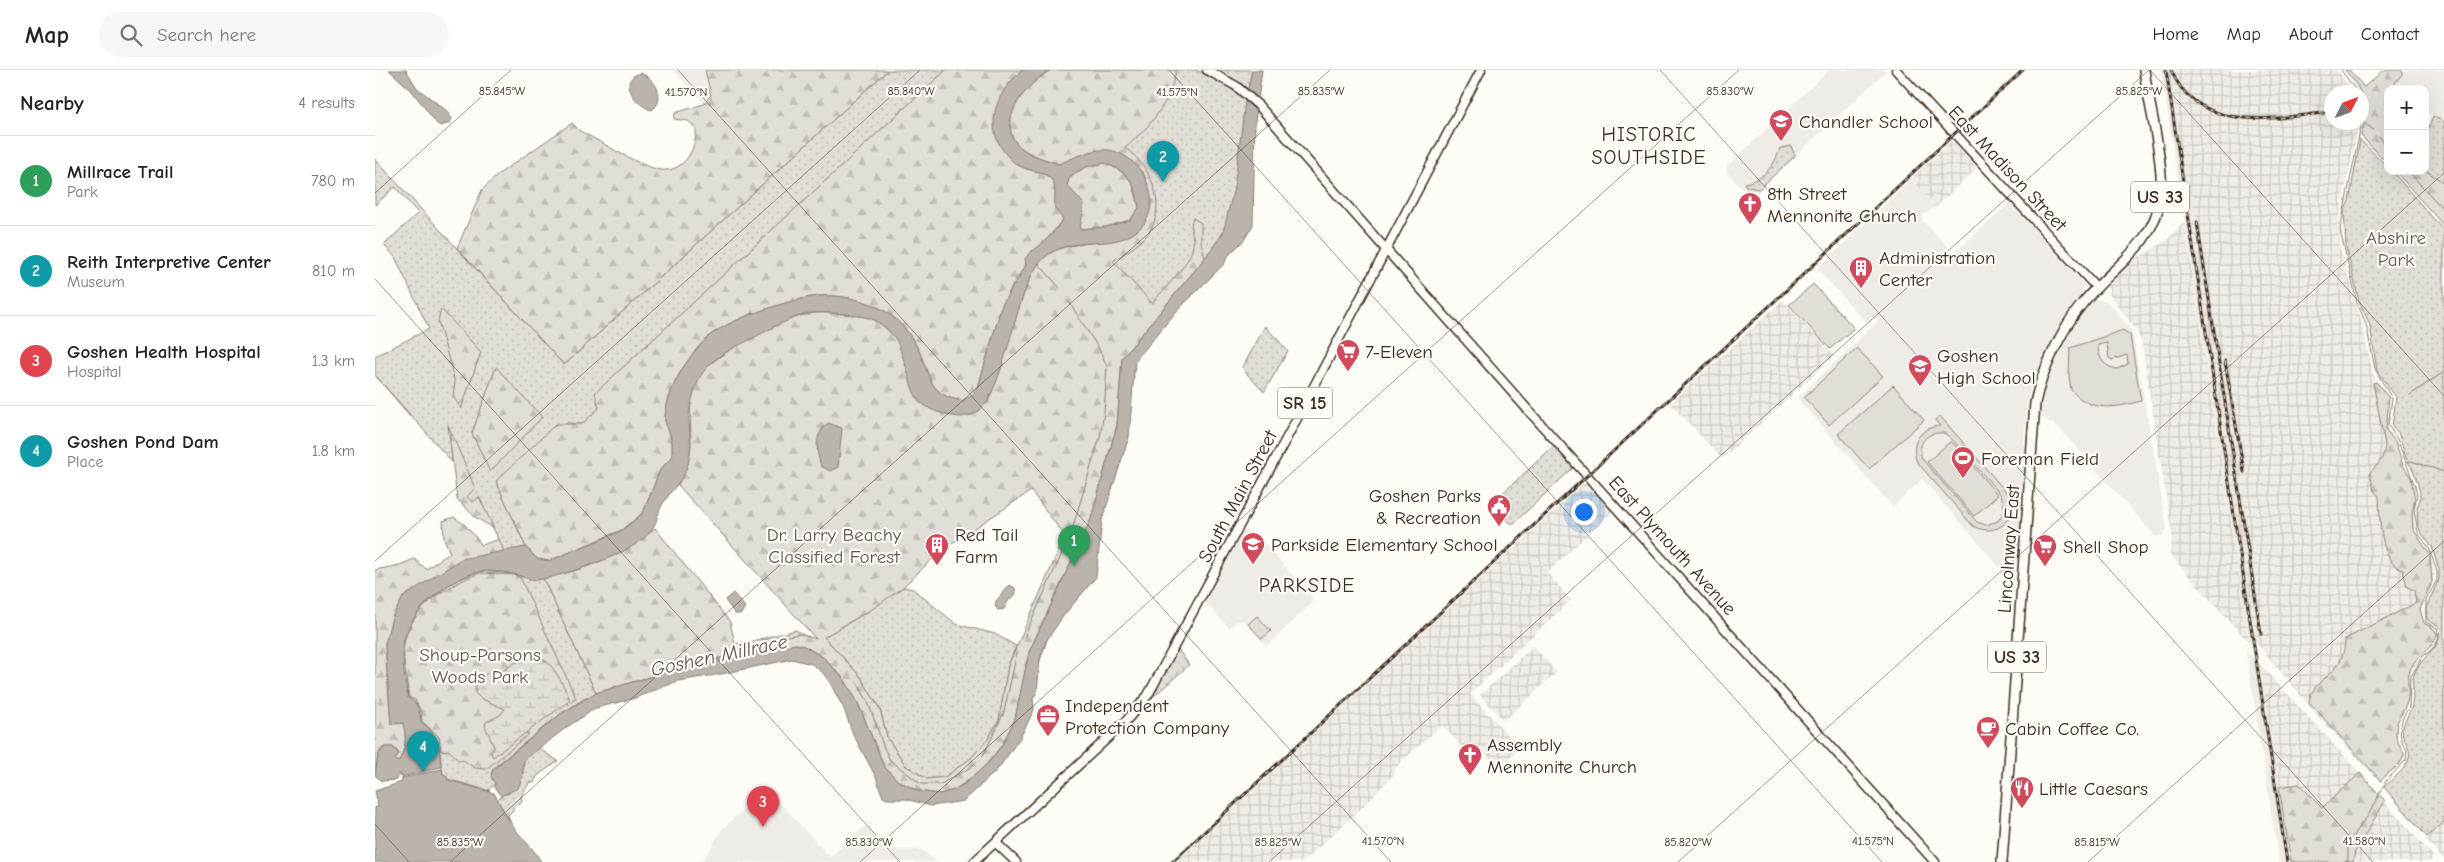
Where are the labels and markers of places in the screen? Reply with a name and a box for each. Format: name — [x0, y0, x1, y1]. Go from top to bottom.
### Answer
school or university icon: Chandler School — [1768, 108, 1794, 142]
place label: Chandler School — [1799, 111, 1933, 133]
pin: 2 — [1147, 141, 1179, 182]
place label: 8th Street Mennonite Church — [1767, 183, 1917, 227]
church icon: 8th Street Mennonite Church — [1737, 191, 1763, 225]
place label: Administration Center — [1879, 247, 1996, 291]
building icon: Administration Center — [1848, 255, 1874, 289]
supermarket icon: 7-Eleven — [1335, 338, 1361, 372]
place label: 7-Eleven — [1365, 341, 1433, 363]
place label: Goshen High School — [1937, 345, 2036, 389]
school or university icon: Goshen High School — [1907, 353, 1933, 387]
sports icon: Foreman Field — [1950, 445, 1976, 479]
place label: Foreman Field — [1981, 448, 2099, 470]
place label: Goshen Parks & Recreation — [1369, 485, 1481, 529]
public building icon: Goshen Parks & Recreation — [1486, 493, 1512, 527]
place label: Red Tail Farm — [955, 524, 1018, 568]
pin: 1 — [1058, 525, 1090, 566]
school or university icon: Parkside Elementary School — [1240, 531, 1266, 565]
building icon: Red Tail Farm — [924, 532, 950, 566]
supermarket icon: Shell Shop — [2032, 533, 2058, 567]
place label: Parkside Elementary School — [1271, 534, 1498, 556]
place label: Shell Shop — [2063, 536, 2149, 558]
place label: Independent Protection Company — [1065, 695, 1230, 739]
office icon: Independent Protection Company — [1035, 703, 1061, 737]
cafe icon: Cabin Coffee Co. — [1975, 715, 2001, 749]
place label: Cabin Coffee Co. — [2005, 718, 2139, 740]
pin: 4 — [407, 731, 439, 772]
place label: Assembly Mennonite Church — [1487, 734, 1637, 778]
church icon: Assembly Mennonite Church — [1457, 742, 1483, 776]
restaurant icon: Little Caesars — [2009, 775, 2035, 809]
place label: Little Caesars — [2039, 778, 2148, 800]
pin: 3 — [747, 786, 779, 827]

